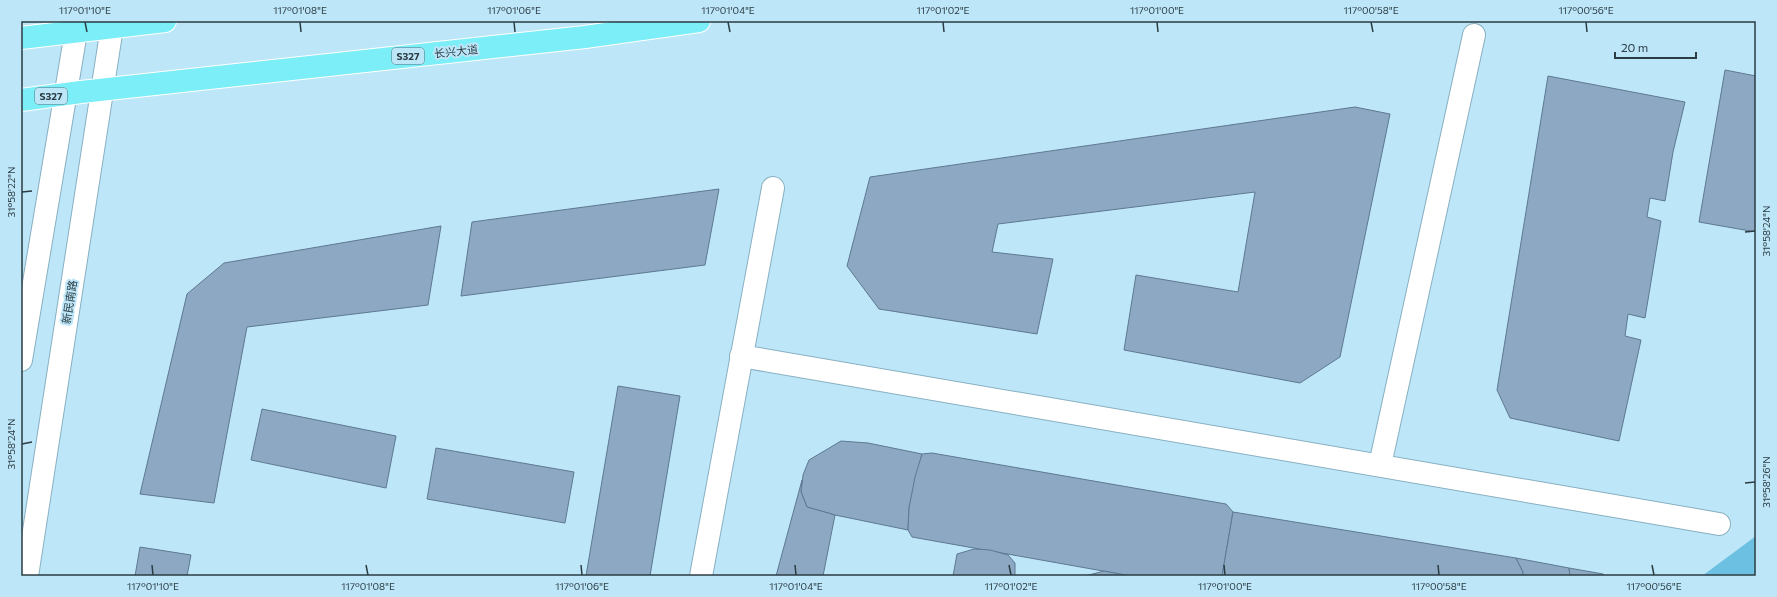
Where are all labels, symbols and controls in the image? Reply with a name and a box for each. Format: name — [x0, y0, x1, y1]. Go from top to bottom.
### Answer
text: 117°01'10"E — [59, 4, 111, 16]
text: 117°01'08"E — [273, 4, 327, 16]
text: 117°01'06"E — [487, 4, 541, 16]
text: 117°01'04"E — [701, 4, 755, 16]
text: 117°01'02"E — [916, 4, 970, 16]
text: 117°01'00"E — [1130, 4, 1184, 16]
text: 117°00'58"E — [1343, 4, 1399, 16]
text: 117°00'56"E — [1558, 4, 1614, 16]
scale bar — [1615, 34, 1696, 60]
text: 20 m — [1621, 40, 1648, 54]
street label: 长兴大道 — [433, 42, 479, 60]
road number: S327 — [392, 48, 424, 64]
road number: S327 — [35, 88, 67, 104]
text: 31°58'22"N — [5, 167, 17, 217]
text: 31°58'24"N — [1760, 205, 1772, 257]
street label: 新民南路 — [59, 279, 79, 325]
text: 31°58'24"N — [5, 418, 17, 470]
text: 31°58'26"N — [1760, 456, 1772, 508]
text: 117°01'10"E — [127, 580, 179, 592]
text: 117°01'08"E — [341, 580, 395, 592]
text: 117°01'06"E — [555, 580, 609, 592]
text: 117°01'04"E — [769, 580, 823, 592]
text: 117°01'02"E — [984, 580, 1038, 592]
text: 117°01'00"E — [1198, 580, 1252, 592]
text: 117°00'58"E — [1411, 580, 1467, 592]
text: 117°00'56"E — [1626, 580, 1682, 592]

